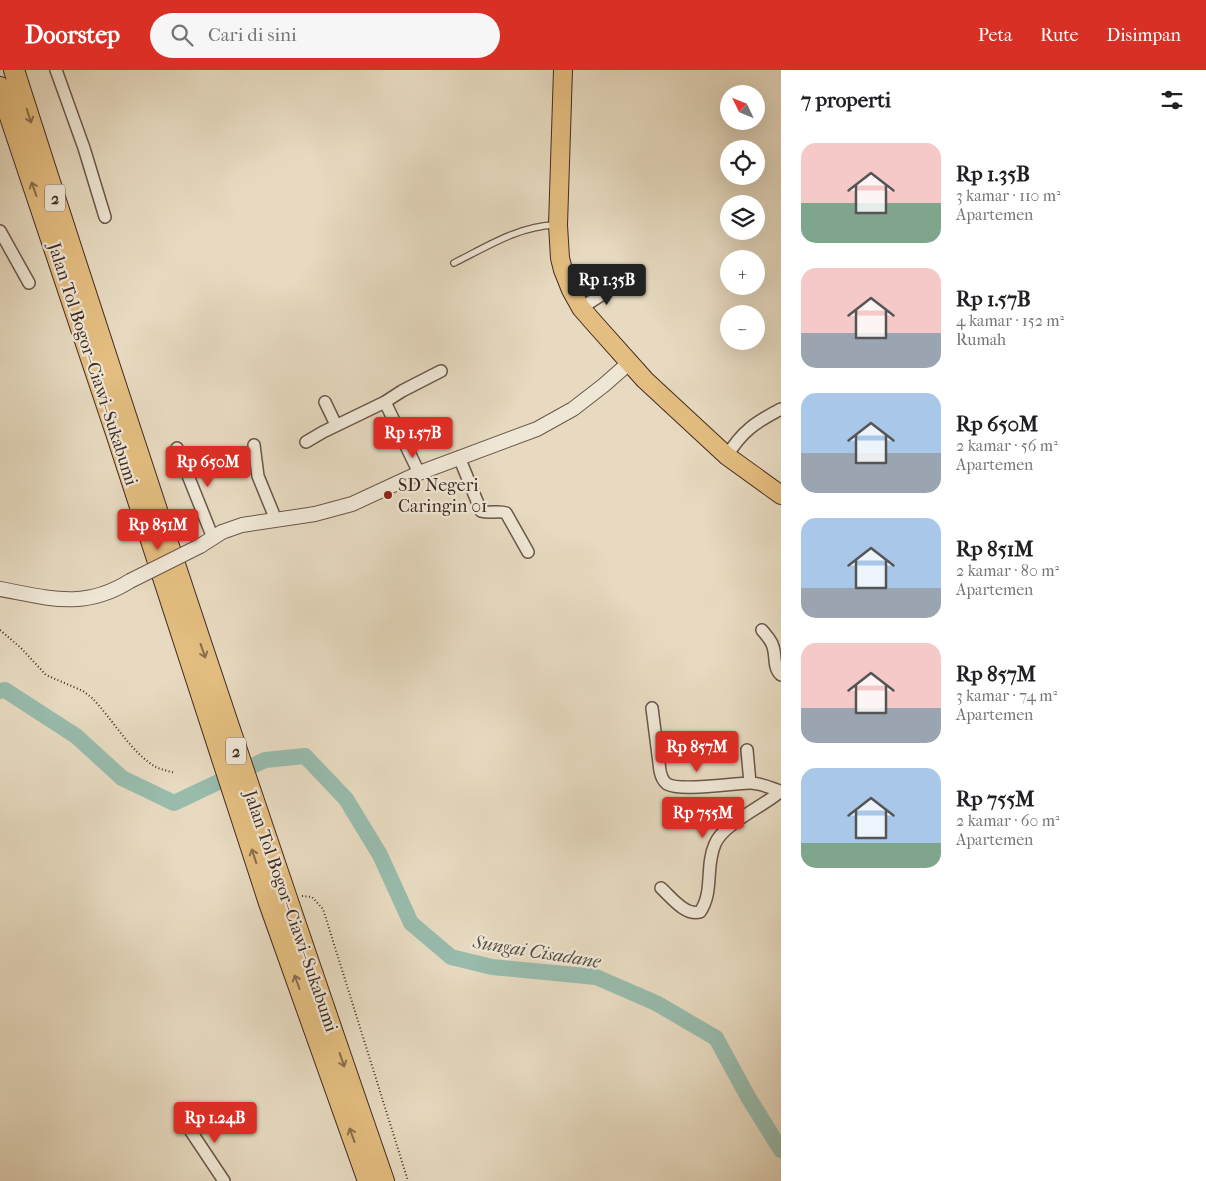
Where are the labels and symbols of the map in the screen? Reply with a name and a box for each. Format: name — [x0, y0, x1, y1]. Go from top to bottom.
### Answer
north arrow — [720, 85, 765, 130]
one-way arrow — [24, 108, 34, 124]
one-way arrow — [29, 182, 39, 198]
road number: 2 — [45, 185, 65, 212]
street label: Jalan Tol Bogor–Ciawi–Sukabumi — [43, 238, 142, 489]
pin: Rp 1.35B — [555, 264, 659, 306]
pin: Rp 1.57B — [361, 416, 465, 459]
pin: Rp 650M — [162, 446, 254, 488]
place label: SD Negeri Caringin 01 — [398, 475, 487, 517]
marker: SD Negeri Caringin 01 — [382, 489, 394, 501]
pin: Rp 851M — [112, 508, 204, 551]
one-way arrow — [199, 643, 208, 658]
pin: Rp 857M — [651, 730, 743, 773]
road number: 2 — [226, 738, 246, 764]
street label: Jalan Tol Bogor–Ciawi–Sukabumi — [239, 786, 342, 1035]
pin: Rp 755M — [657, 796, 749, 839]
one-way arrow — [248, 849, 258, 865]
water label: Sungai Cisadane — [470, 931, 604, 973]
one-way arrow — [292, 975, 301, 990]
one-way arrow — [338, 1052, 347, 1067]
pin: Rp 1.24B — [163, 1102, 267, 1144]
one-way arrow — [347, 1128, 356, 1143]

